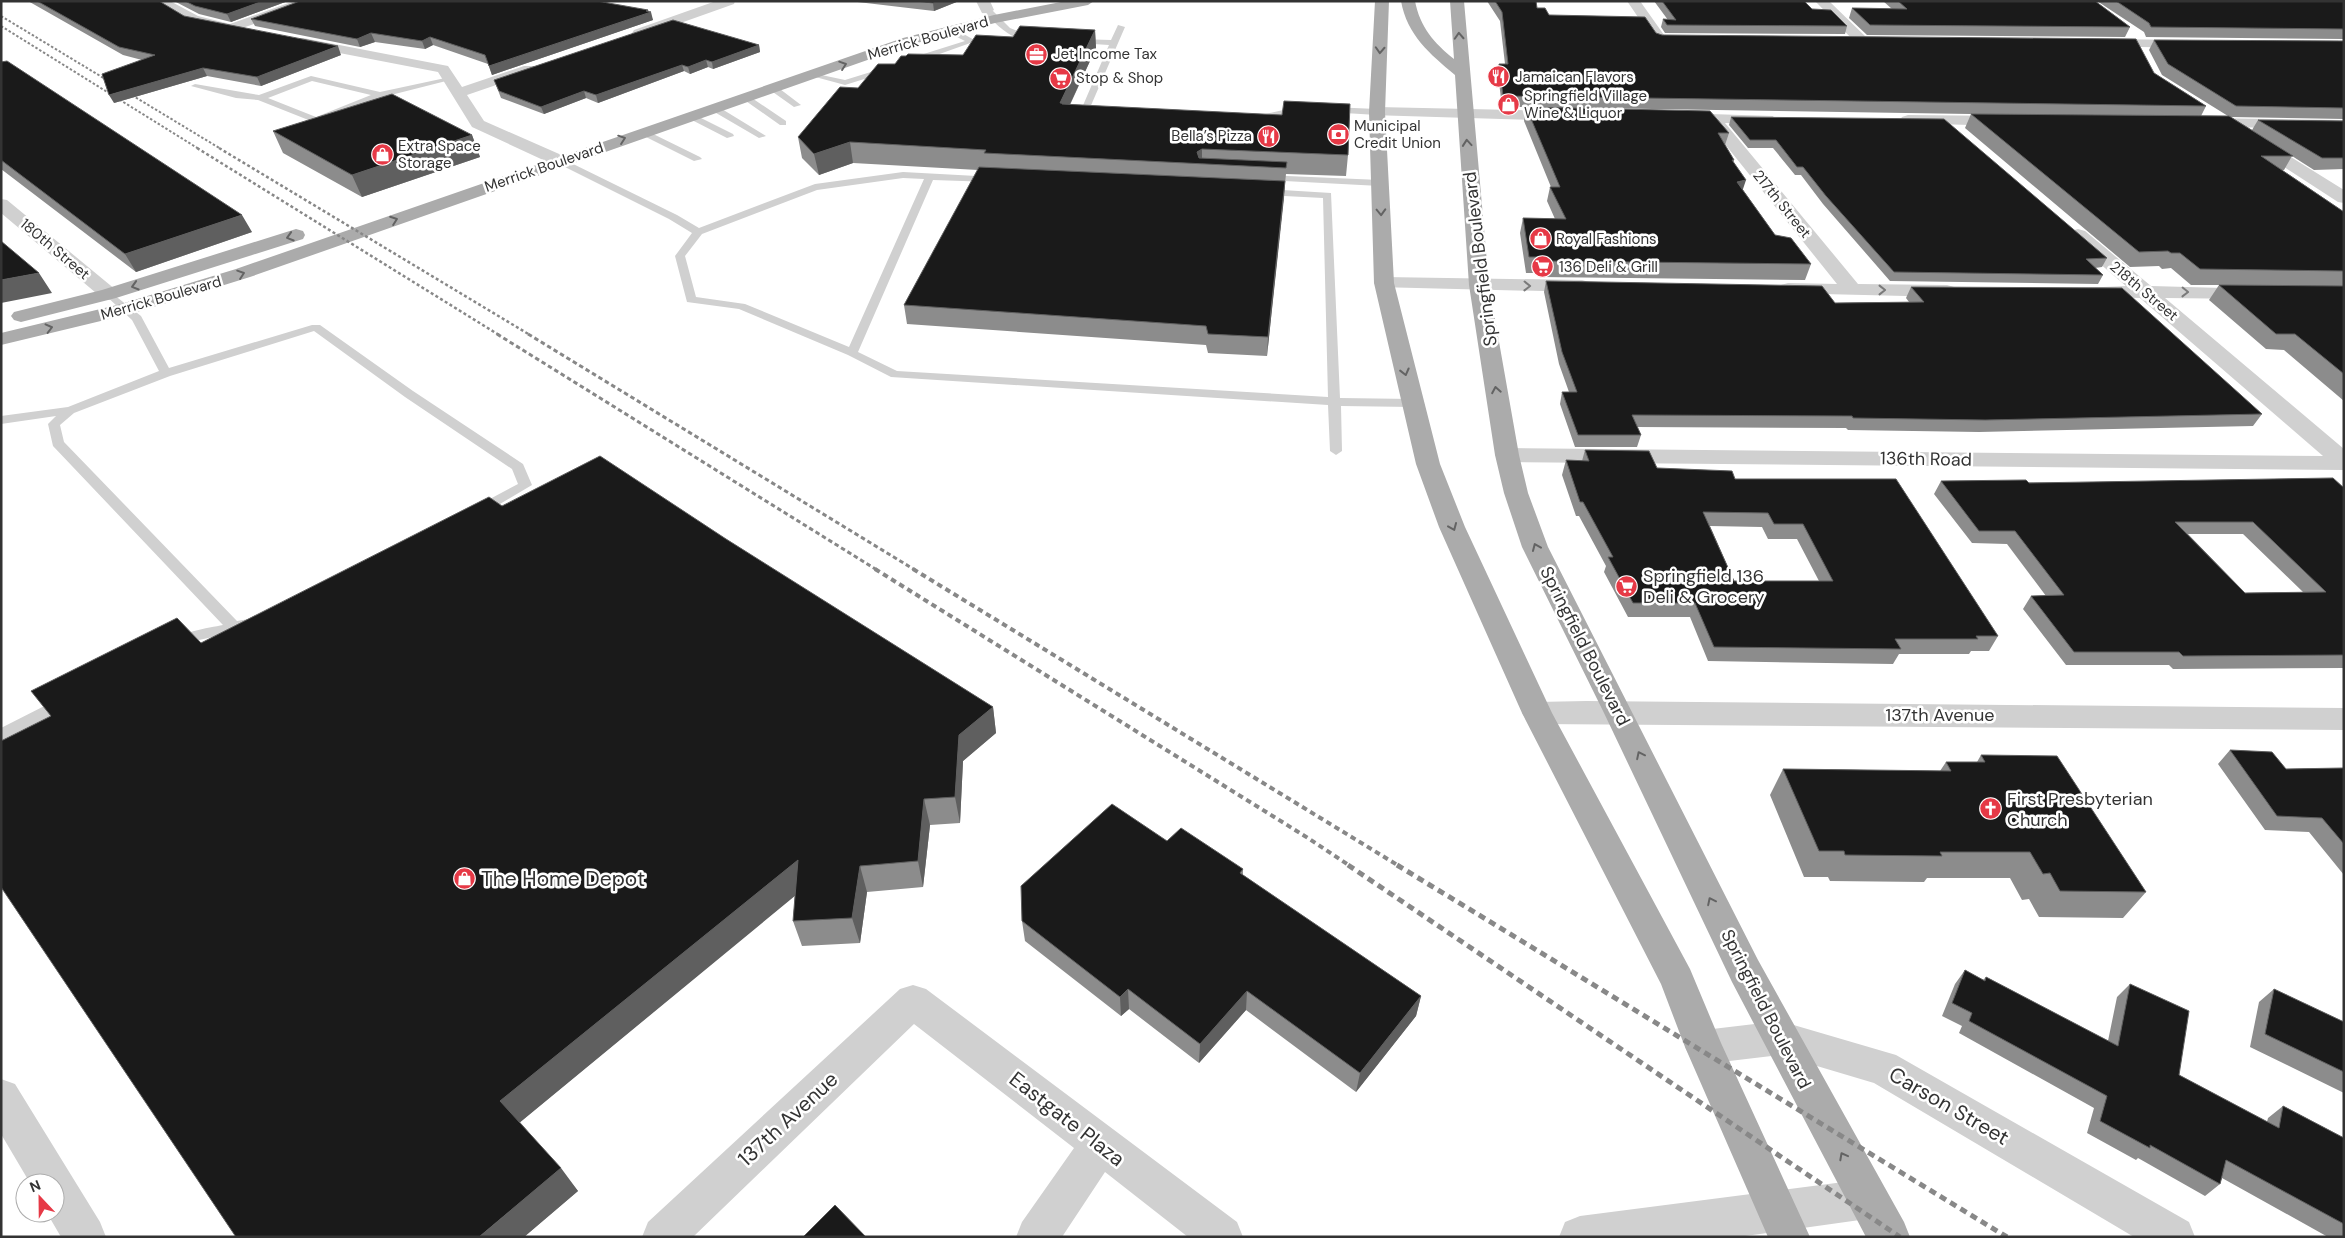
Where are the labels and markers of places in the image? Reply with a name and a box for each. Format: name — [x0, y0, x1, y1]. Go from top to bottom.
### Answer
office icon: Jet Income Tax — [1025, 42, 1049, 66]
place label: Jet Income Tax — [1053, 44, 1158, 64]
restaurant icon: Jamaican Flavors — [1487, 65, 1511, 89]
supermarket icon: Stop & Shop — [1048, 66, 1072, 90]
place label: Jamaican Flavors — [1515, 67, 1634, 87]
place label: Stop & Shop — [1076, 68, 1163, 88]
place label: Springfield Village Wine & Liquor — [1524, 86, 1647, 123]
shop icon: Springfield Village Wine & Liquor — [1496, 93, 1520, 117]
place label: Municipal Credit Union — [1354, 116, 1441, 153]
bank icon: Municipal Credit Union — [1326, 123, 1350, 147]
restaurant icon: Bella’s Pizza — [1256, 124, 1280, 148]
place label: Bella’s Pizza — [1171, 126, 1252, 146]
place label: Extra Space Storage — [398, 136, 481, 173]
shop icon: Extra Space Storage — [370, 143, 394, 167]
shop icon: Royal Fashions — [1528, 227, 1552, 251]
place label: Royal Fashions — [1556, 229, 1657, 249]
supermarket icon: 136 Deli & Grill — [1531, 255, 1555, 279]
place label: 136 Deli & Grill — [1559, 257, 1658, 277]
place label: Springfield 136 Deli & Grocery — [1643, 564, 1765, 609]
supermarket icon: Springfield 136 Deli & Grocery — [1615, 574, 1639, 598]
place label: First Presbyterian Church — [2007, 787, 2153, 832]
church icon: First Presbyterian Church — [1979, 797, 2003, 821]
place label: The Home Depot — [481, 865, 645, 893]
shop icon: The Home Depot — [453, 867, 477, 891]

